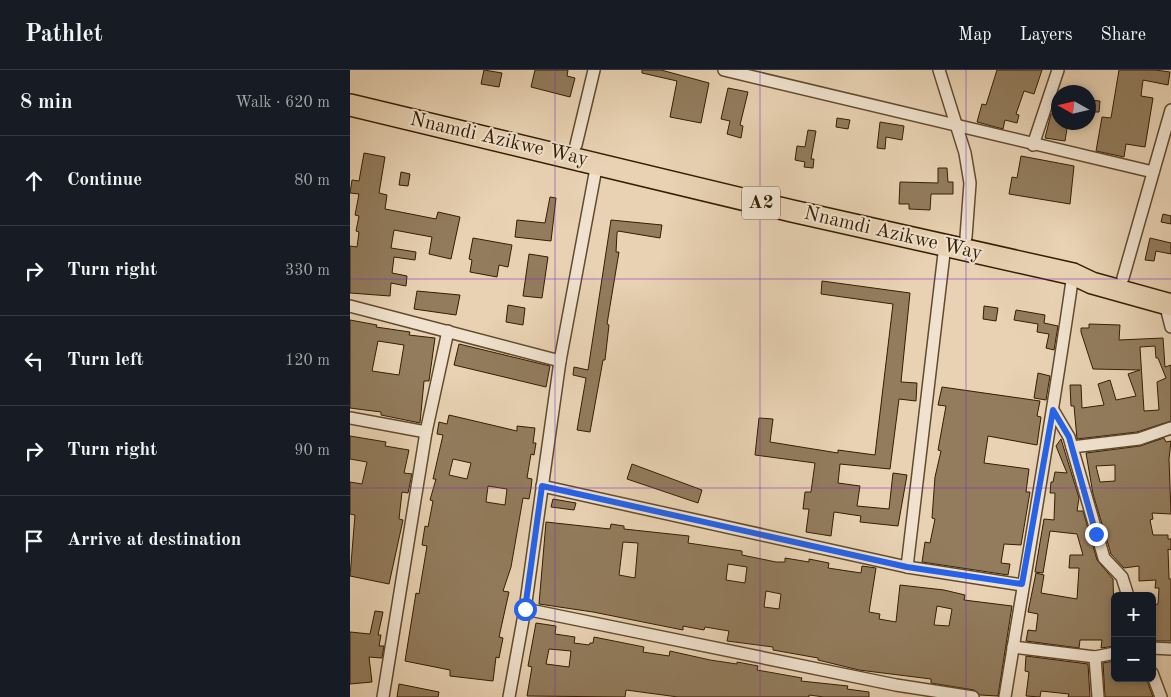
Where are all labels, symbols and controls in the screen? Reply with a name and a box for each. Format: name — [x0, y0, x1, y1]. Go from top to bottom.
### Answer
text: Pathlet — [25, 23, 103, 47]
text: Map — [958, 26, 992, 44]
text: Layers — [1020, 26, 1072, 44]
text: Share — [1100, 26, 1146, 44]
north arrow — [1051, 85, 1096, 130]
text: 8 min — [20, 92, 73, 113]
text: Walk · 620 m — [235, 95, 330, 111]
street label: Nnamdi Azikwe Way — [408, 110, 591, 170]
icon: ahead — [20, 167, 48, 195]
text: Continue — [67, 171, 142, 190]
text: 80 m — [294, 173, 330, 189]
road number: A2 — [742, 186, 780, 220]
street label: Nnamdi Azikwe Way — [802, 204, 985, 264]
icon: right — [20, 257, 48, 285]
text: Turn right — [67, 261, 157, 280]
text: 330 m — [285, 263, 330, 279]
icon: left — [20, 347, 48, 375]
text: Turn left — [67, 351, 144, 370]
text: 120 m — [285, 353, 330, 369]
icon: right — [20, 437, 48, 465]
text: Turn right — [67, 441, 157, 460]
text: 90 m — [294, 443, 330, 459]
route end — [1085, 523, 1108, 546]
icon: arrive — [20, 527, 48, 555]
text: Arrive at destination — [67, 531, 241, 550]
map controls — [1111, 592, 1156, 682]
button: + — [1111, 592, 1156, 637]
route start — [514, 598, 537, 621]
button: − — [1111, 637, 1156, 682]

